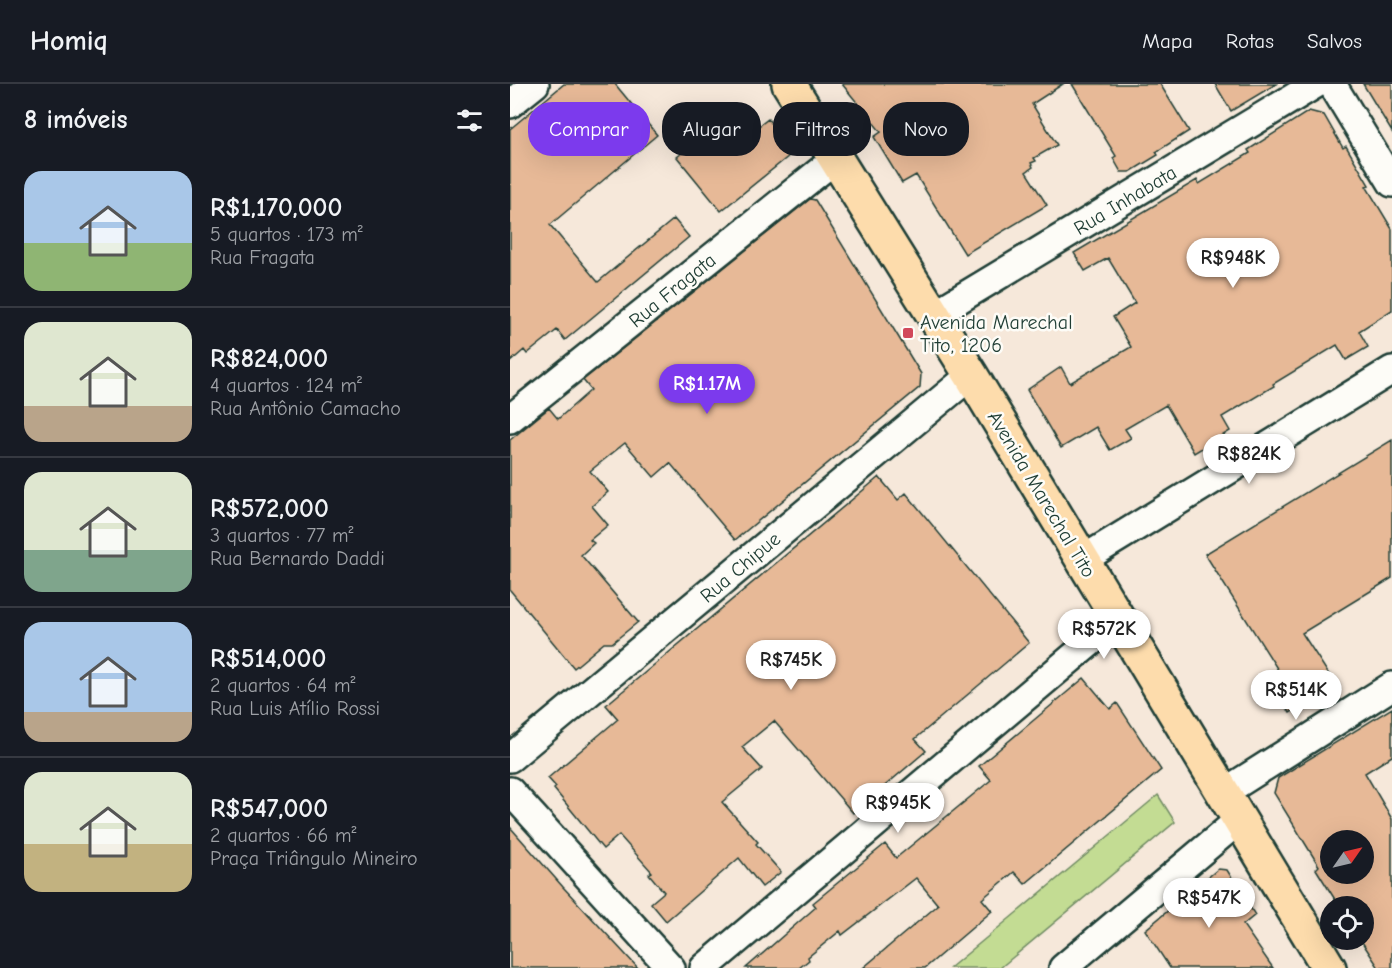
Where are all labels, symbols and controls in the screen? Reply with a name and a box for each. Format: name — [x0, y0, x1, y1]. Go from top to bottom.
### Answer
text: Homiq — [30, 25, 108, 57]
text: Mapa — [1142, 29, 1193, 53]
text: Rotas — [1226, 29, 1274, 53]
text: Salvos — [1307, 29, 1362, 53]
chip: Comprar — [528, 102, 650, 156]
chip: Alugar — [662, 102, 761, 156]
chip: Filtros — [773, 102, 871, 156]
chip: Novo — [883, 102, 969, 156]
icon: filters — [453, 104, 486, 137]
text: 8 imóveis — [24, 105, 128, 135]
street label: Rua Inhabata — [1070, 161, 1181, 240]
text: R$1,170,000 — [210, 193, 342, 223]
icon: home — [72, 195, 144, 267]
text: 5 quartos · 173 m² — [210, 223, 363, 246]
pin: R$948K — [1184, 238, 1282, 289]
text: Rua Fragata — [210, 246, 315, 269]
text: R$948K — [1200, 246, 1266, 269]
street label: Rua Fragata — [624, 248, 720, 332]
place label: Avenida Marechal Tito, 1206 — [920, 311, 1073, 357]
marker: Avenida Marechal Tito, 1206 — [901, 326, 915, 340]
text: R$824,000 — [210, 344, 328, 374]
icon: home — [72, 346, 144, 418]
pin: R$1.17M — [652, 364, 762, 415]
text: R$1.17M — [673, 372, 741, 395]
text: 4 quartos · 124 m² — [210, 374, 362, 397]
text: Rua Antônio Camacho — [210, 397, 401, 420]
street label: Avenida Marechal Tito — [983, 407, 1100, 582]
pin: R$824K — [1200, 434, 1298, 485]
text: R$824K — [1217, 442, 1281, 465]
text: R$572,000 — [210, 494, 329, 524]
icon: home — [72, 496, 144, 568]
text: 3 quartos · 77 m² — [210, 524, 354, 547]
street label: Rua Chipue — [696, 527, 785, 608]
text: Rua Bernardo Daddi — [210, 547, 385, 570]
pin: R$572K — [1055, 609, 1153, 660]
text: R$572K — [1072, 617, 1136, 640]
pin: R$745K — [742, 640, 840, 691]
text: R$514,000 — [210, 644, 326, 674]
icon: home — [72, 646, 144, 718]
text: R$745K — [760, 648, 822, 671]
pin: R$514K — [1247, 670, 1345, 721]
text: 2 quartos · 64 m² — [210, 674, 355, 697]
text: R$514K — [1265, 678, 1327, 701]
text: Rua Luis Atílio Rossi — [210, 697, 380, 720]
pin: R$945K — [849, 783, 947, 834]
text: R$945K — [865, 791, 931, 814]
text: R$547,000 — [210, 794, 328, 824]
icon: home — [72, 796, 144, 868]
text: 2 quartos · 66 m² — [210, 824, 357, 847]
north arrow — [1320, 830, 1374, 884]
map controls — [1320, 830, 1374, 950]
text: Praça Triângulo Mineiro — [210, 847, 418, 870]
pin: R$547K — [1160, 878, 1258, 929]
text: R$547K — [1177, 886, 1241, 909]
button: locate — [1320, 896, 1374, 950]

